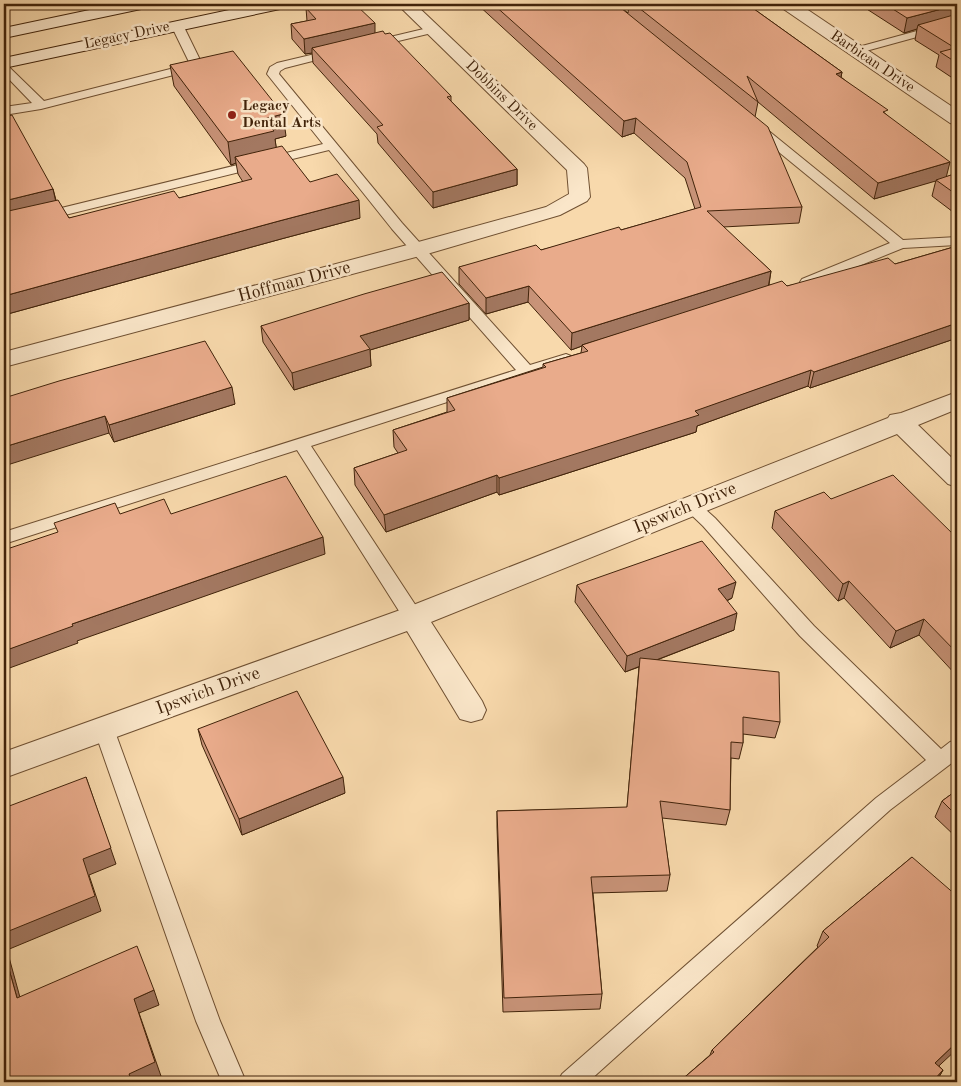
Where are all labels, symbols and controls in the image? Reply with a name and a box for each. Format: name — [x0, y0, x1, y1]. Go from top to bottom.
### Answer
street label: Legacy Drive — [83, 20, 171, 52]
street label: Barbican Drive — [827, 28, 917, 96]
street label: Dobbins Drive — [462, 58, 540, 134]
place label: Legacy Dental Arts — [242, 99, 321, 131]
marker: Legacy Dental Arts — [226, 109, 238, 121]
street label: Hoffman Drive — [236, 258, 352, 306]
street label: Ipswich Drive — [631, 479, 739, 537]
street label: Ipswich Drive — [154, 664, 262, 718]

